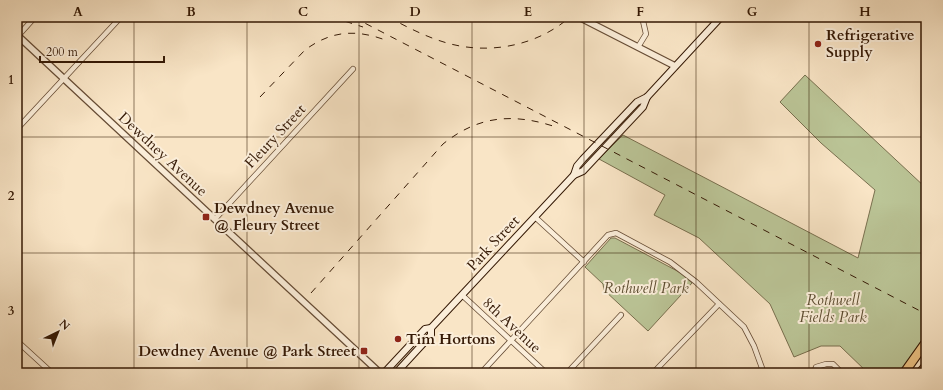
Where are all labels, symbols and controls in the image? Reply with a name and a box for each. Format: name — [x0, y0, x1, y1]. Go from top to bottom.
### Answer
text: A — [73, 3, 83, 21]
text: B — [186, 3, 196, 21]
text: C — [298, 3, 308, 21]
text: D — [409, 3, 421, 21]
text: E — [524, 3, 532, 21]
text: F — [636, 3, 644, 21]
text: G — [747, 3, 758, 21]
text: H — [859, 3, 871, 21]
place label: Refrigerative Supply — [826, 25, 914, 62]
scale bar — [40, 38, 164, 64]
marker: Refrigerative Supply — [813, 39, 823, 49]
text: 200 m — [46, 44, 79, 60]
text: 1 — [8, 71, 14, 89]
street label: Fleury Street — [240, 99, 310, 172]
street label: Dewdney Avenue — [114, 107, 212, 201]
text: 2 — [8, 187, 15, 205]
place label: Dewdney Avenue @ Fleury Street — [214, 198, 335, 235]
street label: Park Street — [462, 211, 524, 275]
marker: Dewdney Avenue @ Fleury Street — [201, 212, 211, 222]
park label: Rothwell Park — [603, 278, 689, 298]
park label: Rothwell Fields Park — [799, 290, 867, 327]
street label: 8th Avenue — [478, 293, 546, 357]
text: 3 — [8, 302, 15, 320]
north arrow — [38, 312, 78, 352]
text: N — [56, 316, 73, 334]
place label: Tim Hortons — [406, 329, 495, 349]
marker: Tim Hortons — [393, 334, 403, 344]
place label: Dewdney Avenue @ Park Street — [138, 341, 357, 361]
marker: Dewdney Avenue @ Park Street — [359, 346, 369, 356]

